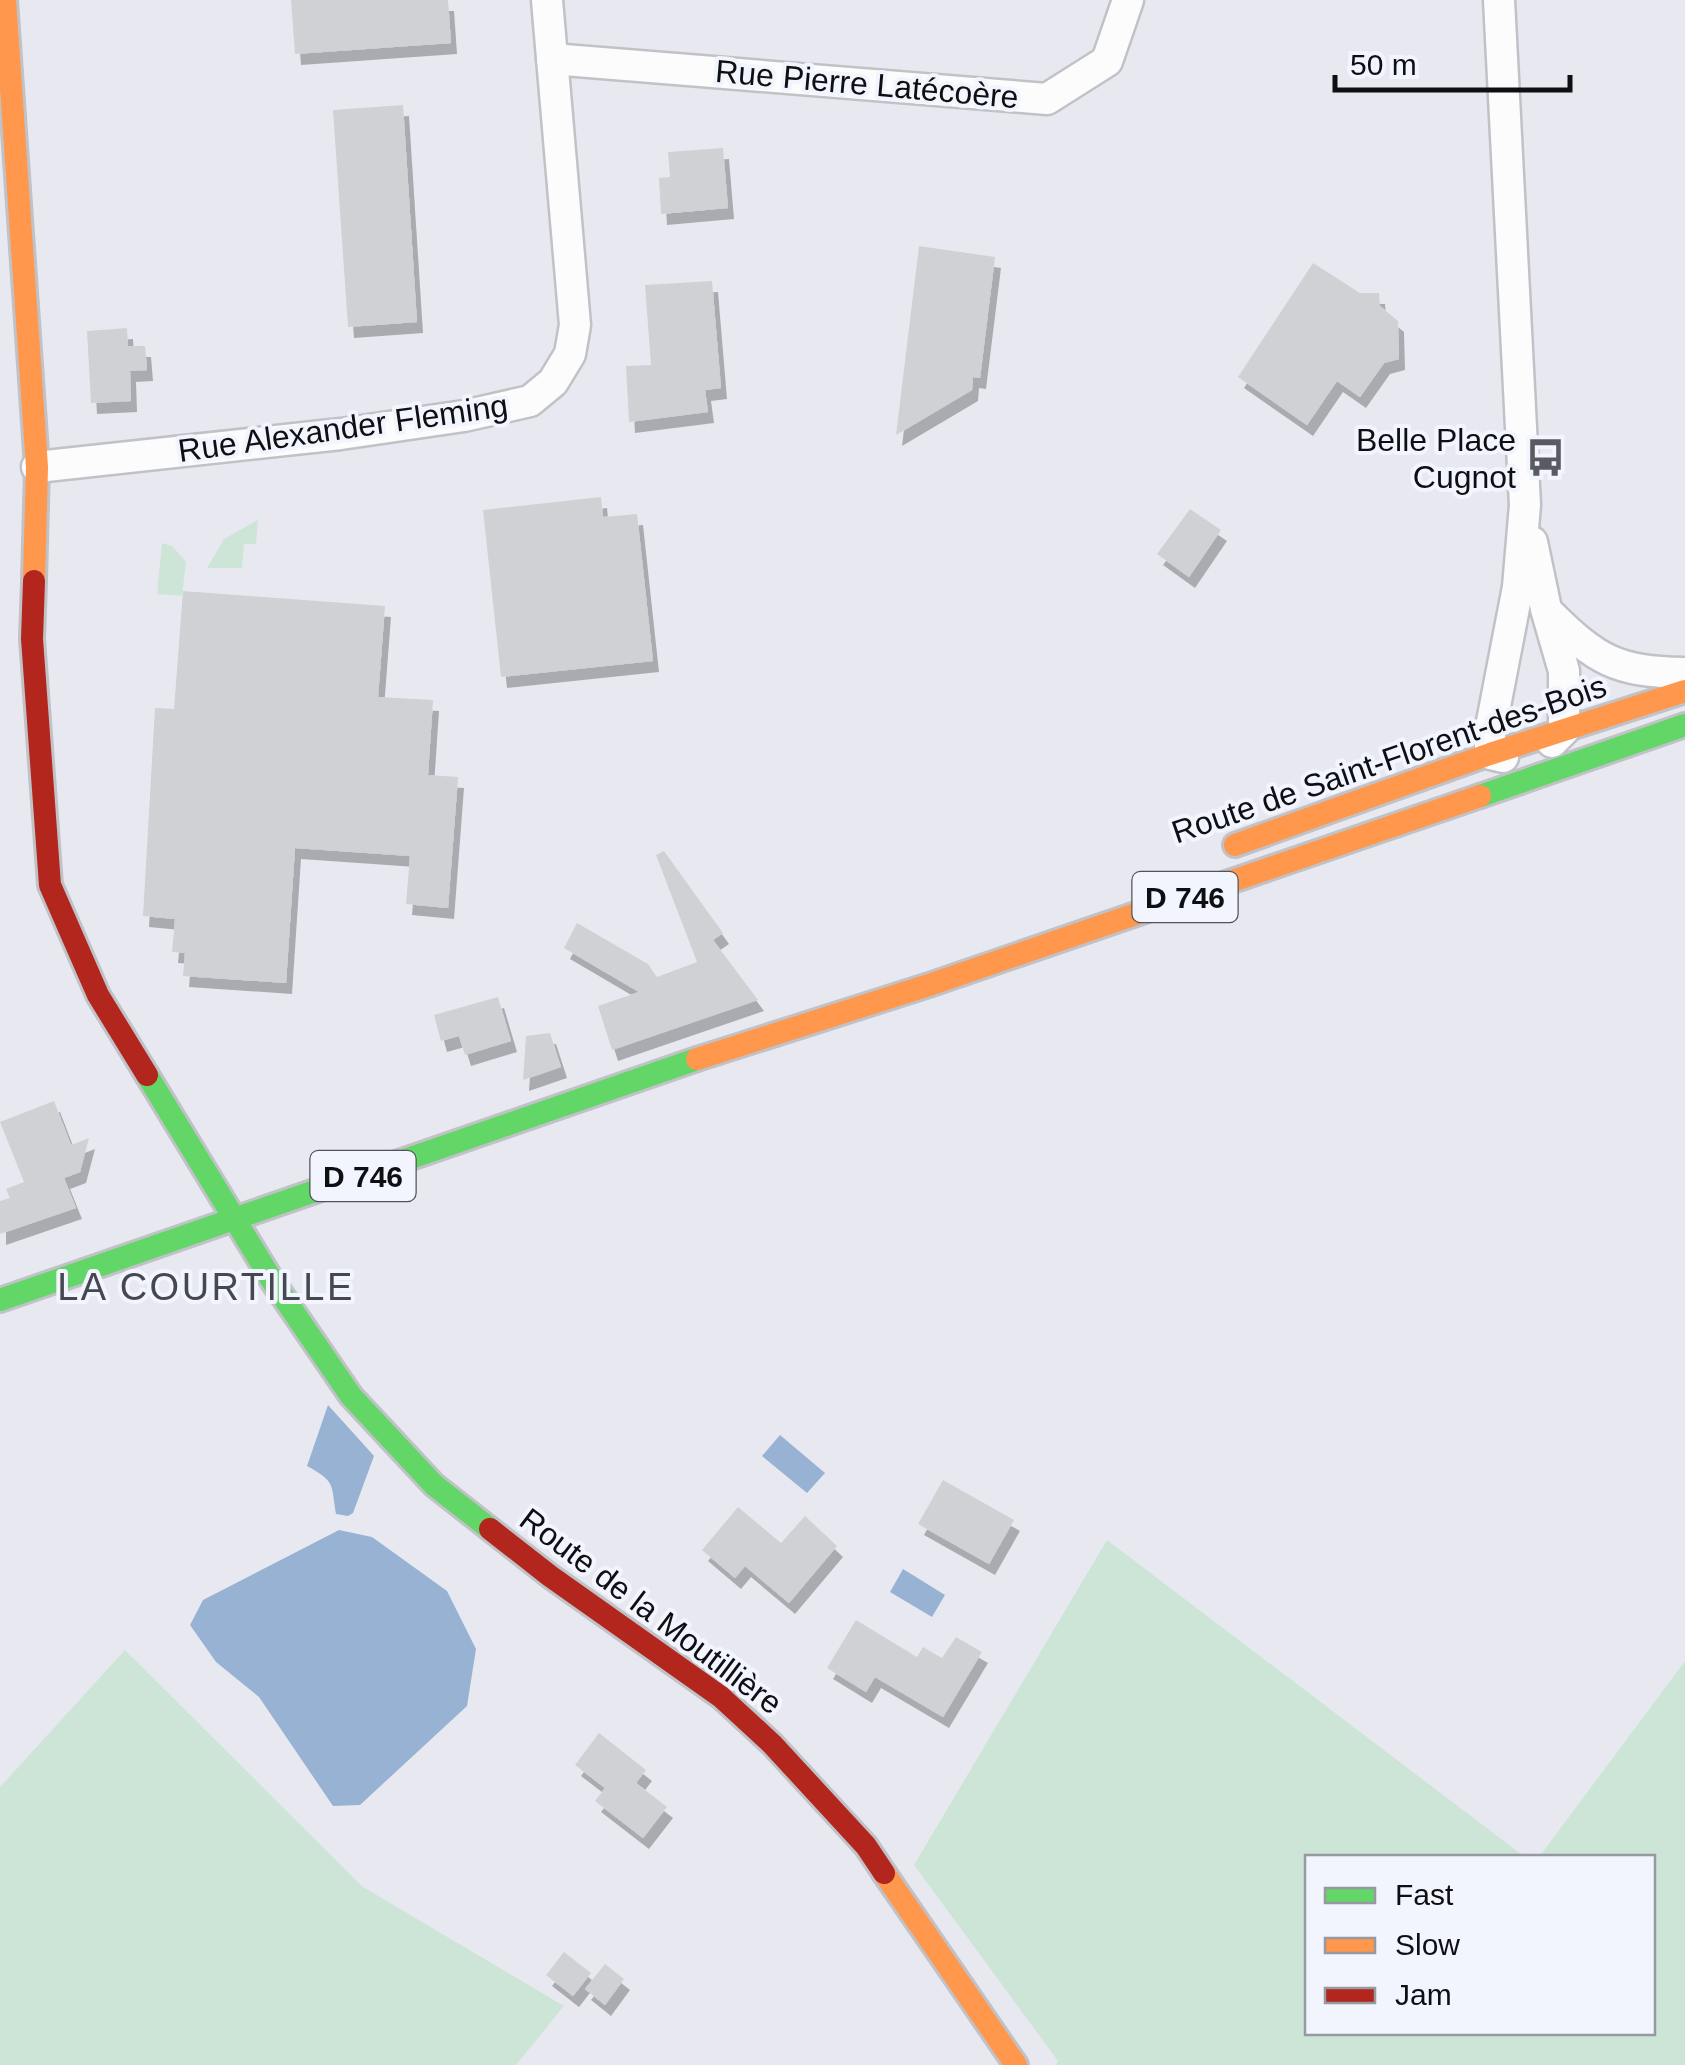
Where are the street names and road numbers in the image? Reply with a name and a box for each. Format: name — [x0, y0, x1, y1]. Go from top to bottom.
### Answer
street label: Rue Pierre Latécoère — [714, 53, 1020, 115]
street label: Rue Alexander Fleming — [176, 387, 510, 469]
street label: Route de Saint-Florent-des-Bois — [1167, 668, 1611, 850]
road number: D 746 — [1132, 872, 1238, 922]
road number: D 746 — [310, 1151, 416, 1201]
street label: Route de la Moutillière — [513, 1501, 789, 1721]

